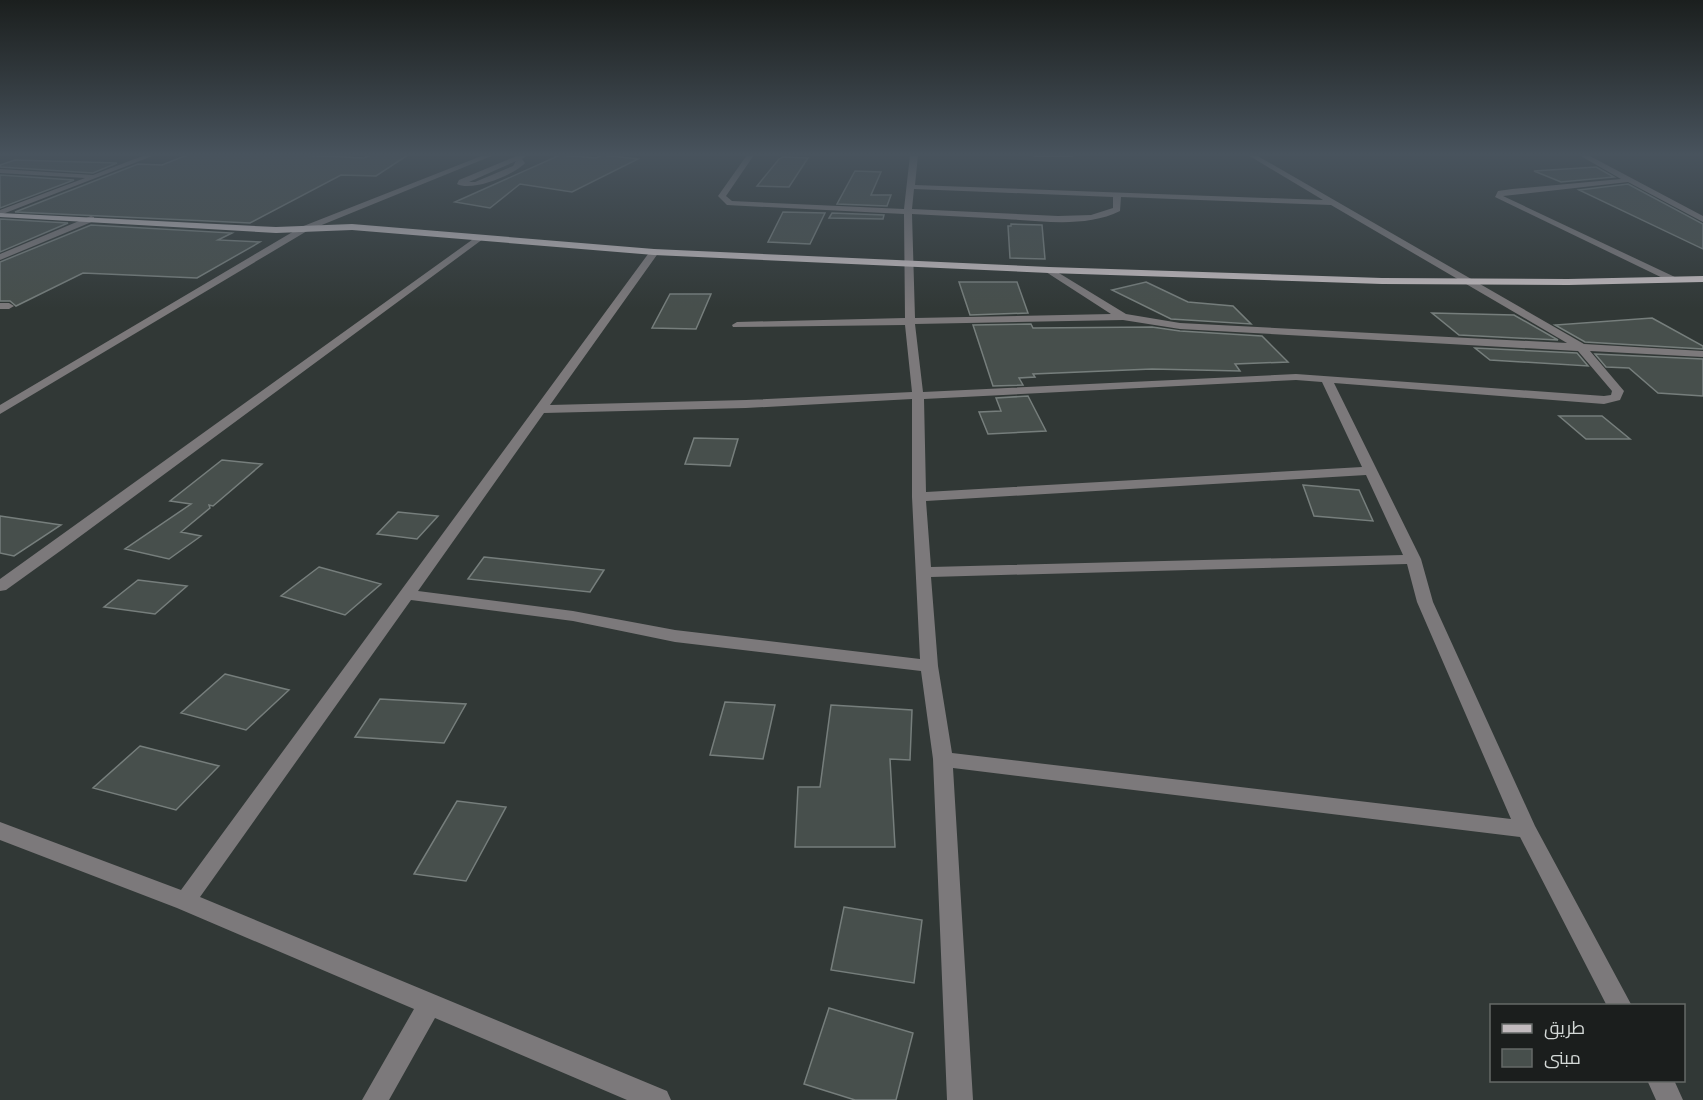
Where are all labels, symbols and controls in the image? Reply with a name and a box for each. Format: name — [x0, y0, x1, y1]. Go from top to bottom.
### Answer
legend — [1490, 1004, 1685, 1082]
text: طريق — [1544, 1016, 1585, 1040]
text: مبنى — [1544, 1046, 1581, 1070]

